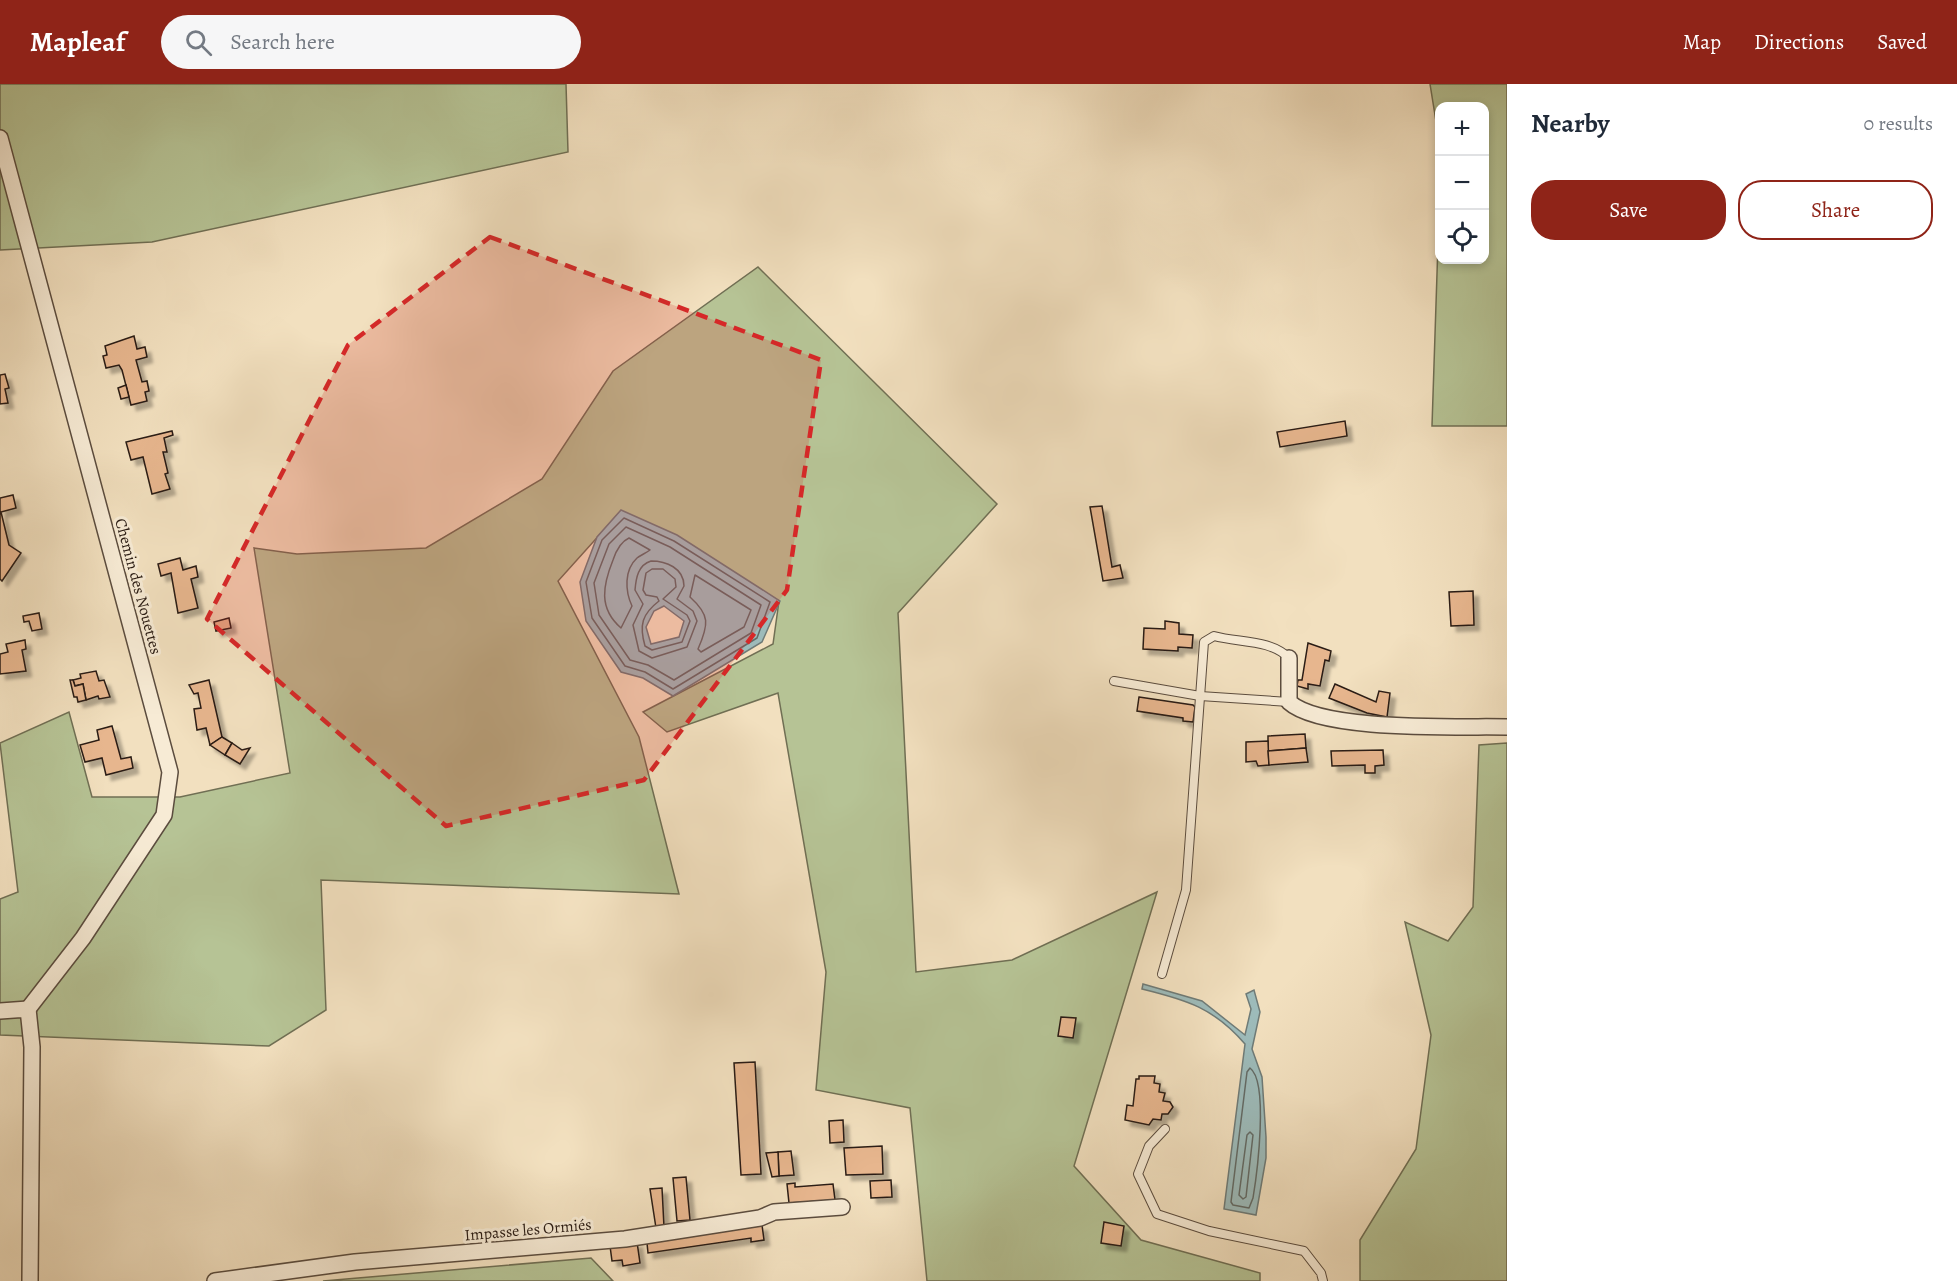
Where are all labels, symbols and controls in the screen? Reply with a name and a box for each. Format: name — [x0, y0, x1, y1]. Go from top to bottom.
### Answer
search box — [161, 15, 581, 69]
text: Mapleaf — [30, 23, 125, 61]
icon: search — [182, 26, 215, 59]
text: Search here — [230, 27, 335, 57]
text: Map — [1683, 28, 1721, 56]
text: Directions — [1754, 28, 1844, 56]
text: Saved — [1877, 28, 1927, 56]
map controls — [1435, 102, 1489, 264]
button: + — [1435, 102, 1489, 156]
text: Nearby — [1531, 106, 1610, 141]
text: 0 results — [1864, 110, 1933, 137]
button: − — [1435, 156, 1489, 210]
button: Save — [1531, 180, 1726, 240]
button: Share — [1738, 180, 1933, 240]
button: locate — [1435, 210, 1489, 264]
street label: Chemin des Nouettes — [109, 516, 167, 657]
street label: Impasse les Ormiés — [464, 1213, 592, 1247]

